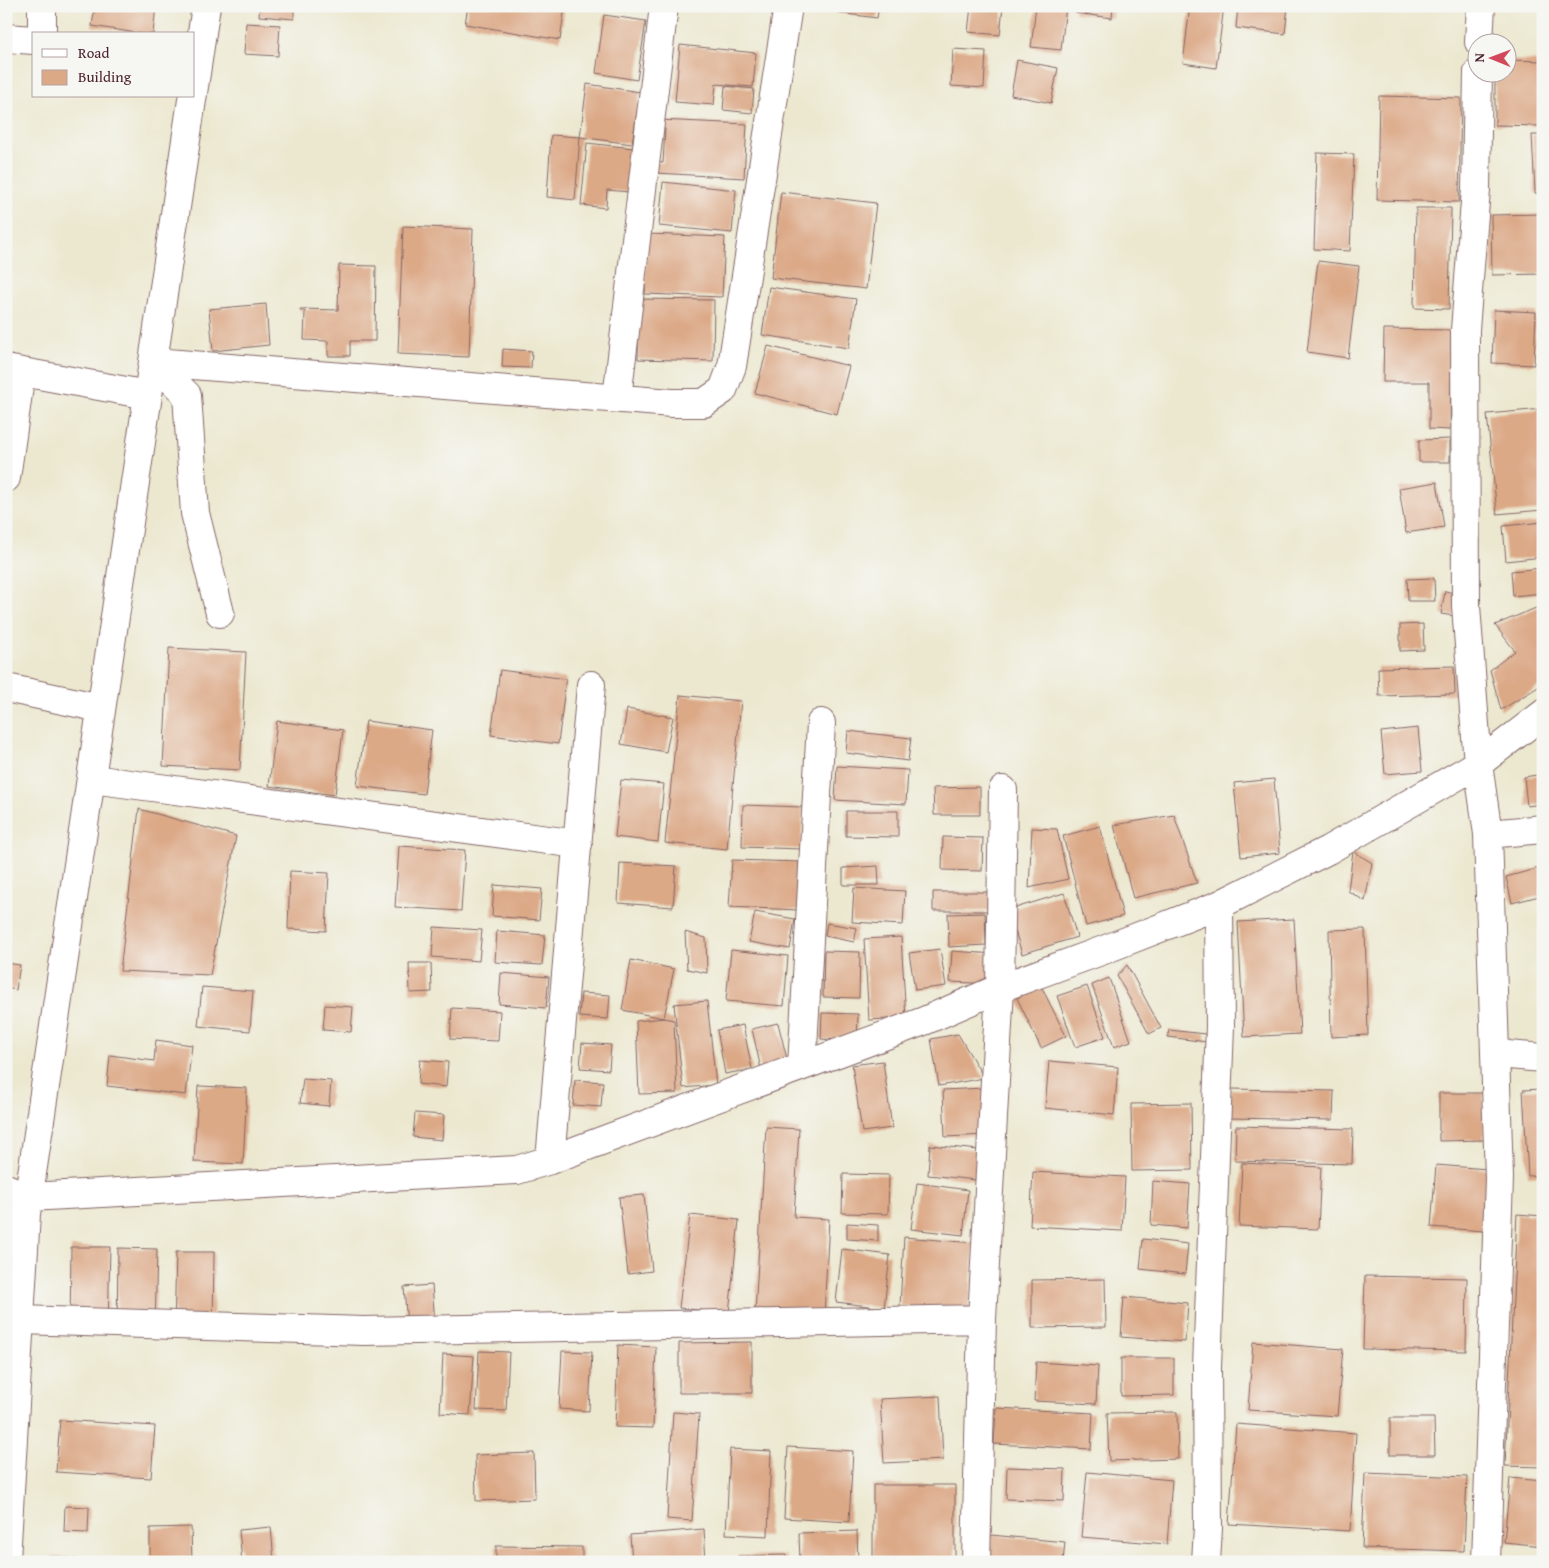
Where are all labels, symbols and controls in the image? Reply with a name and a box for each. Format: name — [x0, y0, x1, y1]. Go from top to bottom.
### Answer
legend — [32, 32, 195, 98]
north arrow — [1466, 32, 1516, 82]
text: Road — [78, 42, 109, 63]
text: N — [1469, 52, 1489, 63]
text: Building — [78, 66, 132, 87]

